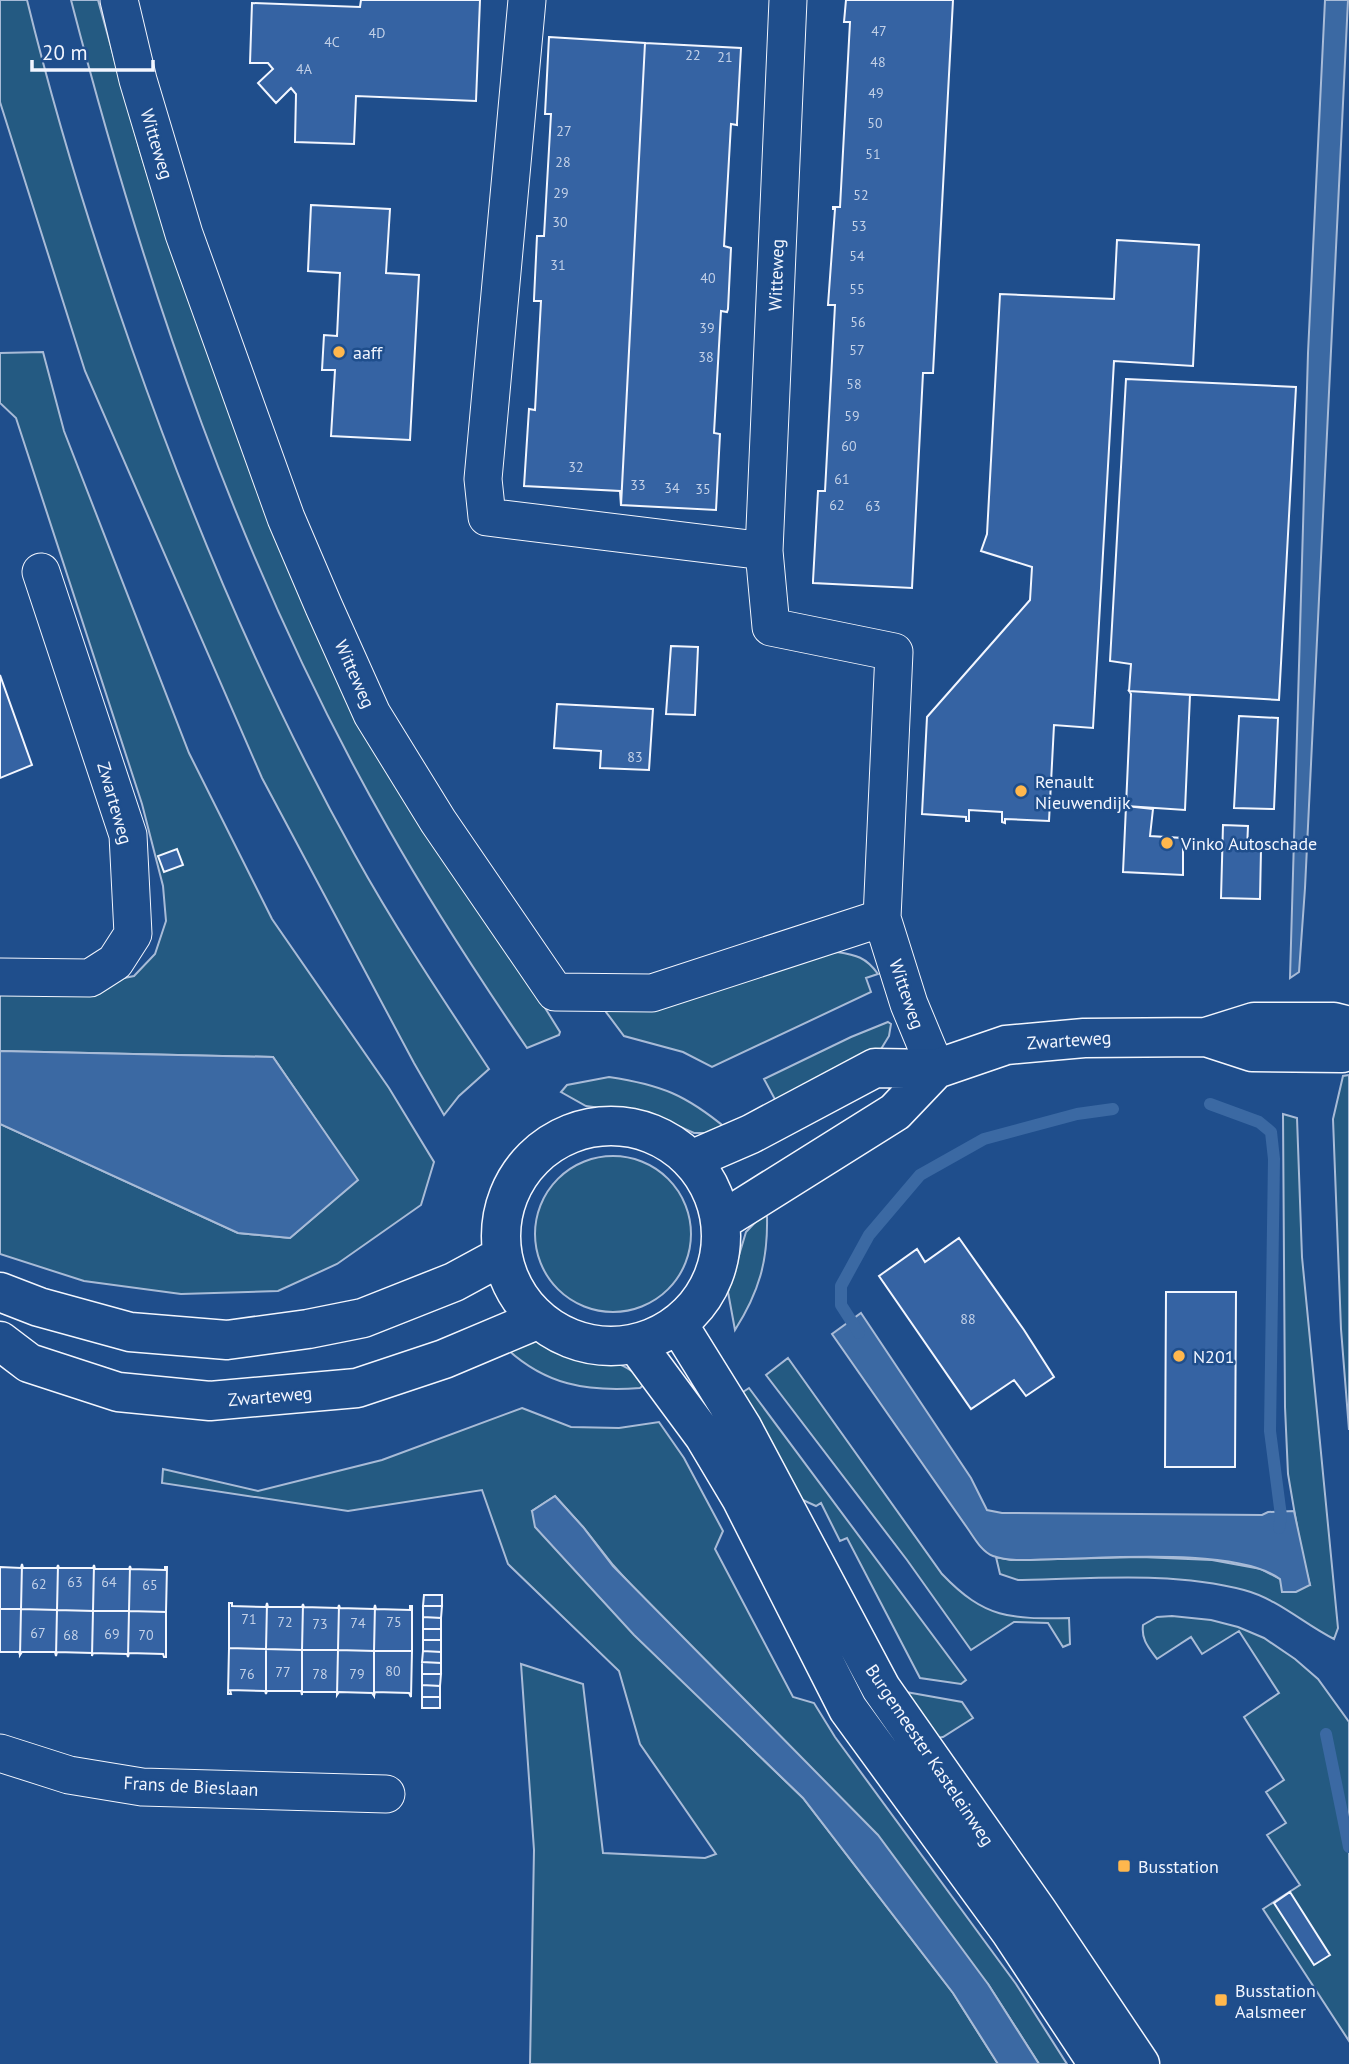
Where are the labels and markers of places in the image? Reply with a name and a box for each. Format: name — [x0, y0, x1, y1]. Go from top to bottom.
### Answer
place label: aaff — [353, 341, 384, 364]
marker: aaff — [331, 344, 347, 360]
place label: Renault Nieuwendijk — [1035, 770, 1131, 814]
marker: Renault Nieuwendijk — [1013, 783, 1029, 799]
place label: Vinko Autoschade — [1180, 832, 1317, 855]
marker: Vinko Autoschade — [1159, 835, 1175, 851]
place label: N201 — [1193, 1345, 1235, 1368]
marker: N201 — [1171, 1348, 1187, 1364]
place label: Busstation — [1138, 1855, 1219, 1878]
marker: Busstation — [1116, 1858, 1132, 1874]
place label: Busstation Aalsmeer — [1235, 1979, 1316, 2023]
marker: Busstation Aalsmeer — [1213, 1992, 1229, 2008]

